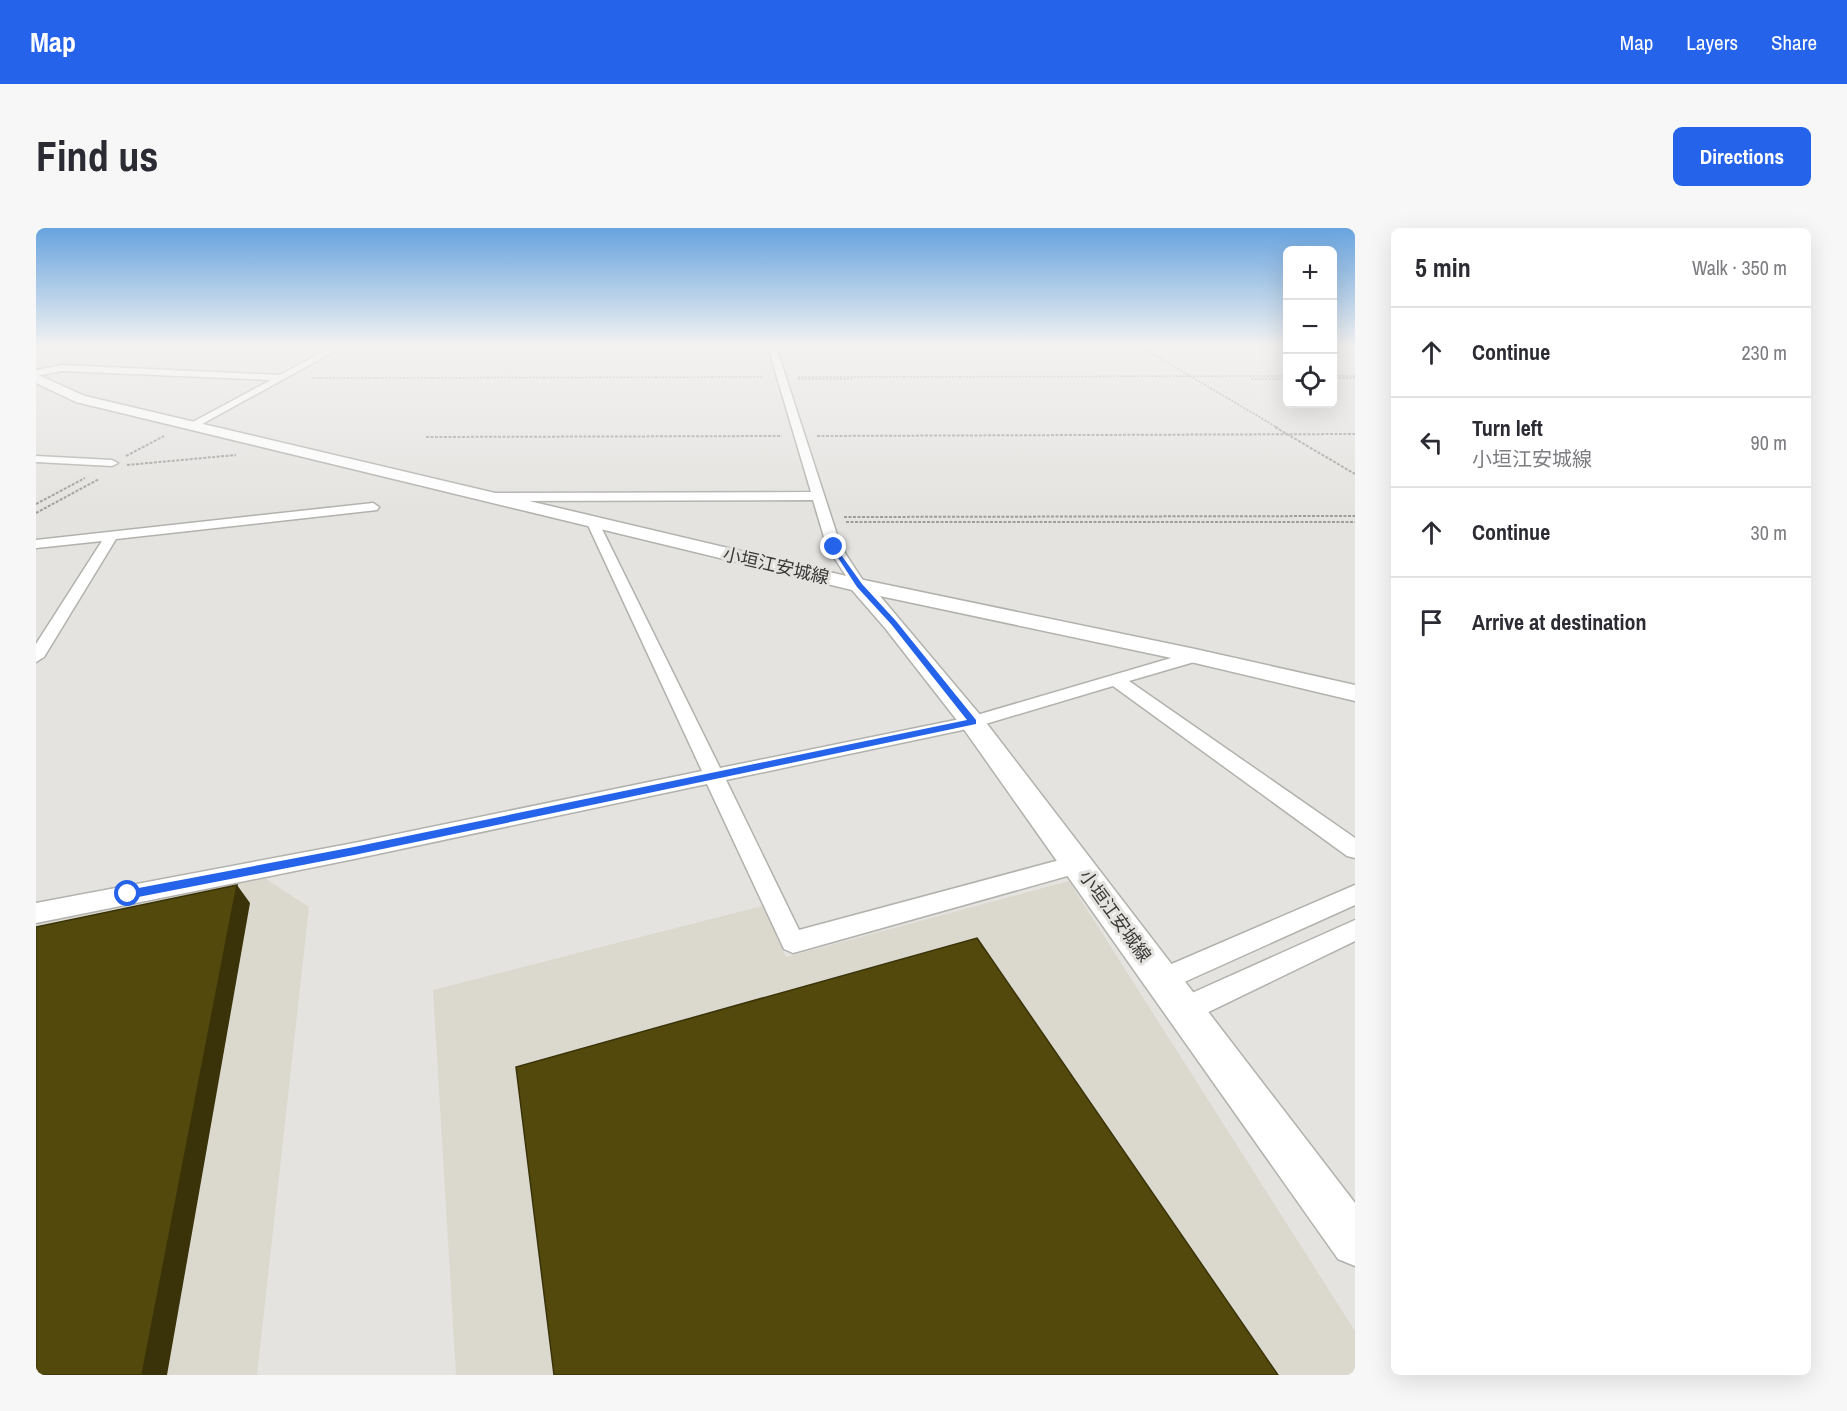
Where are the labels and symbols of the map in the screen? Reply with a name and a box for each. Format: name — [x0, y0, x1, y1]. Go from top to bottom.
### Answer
route end — [820, 533, 846, 559]
street label: 小垣江安城線 — [721, 541, 832, 590]
street label: 小垣江安城線 — [1074, 865, 1157, 967]
route start — [114, 880, 140, 906]

